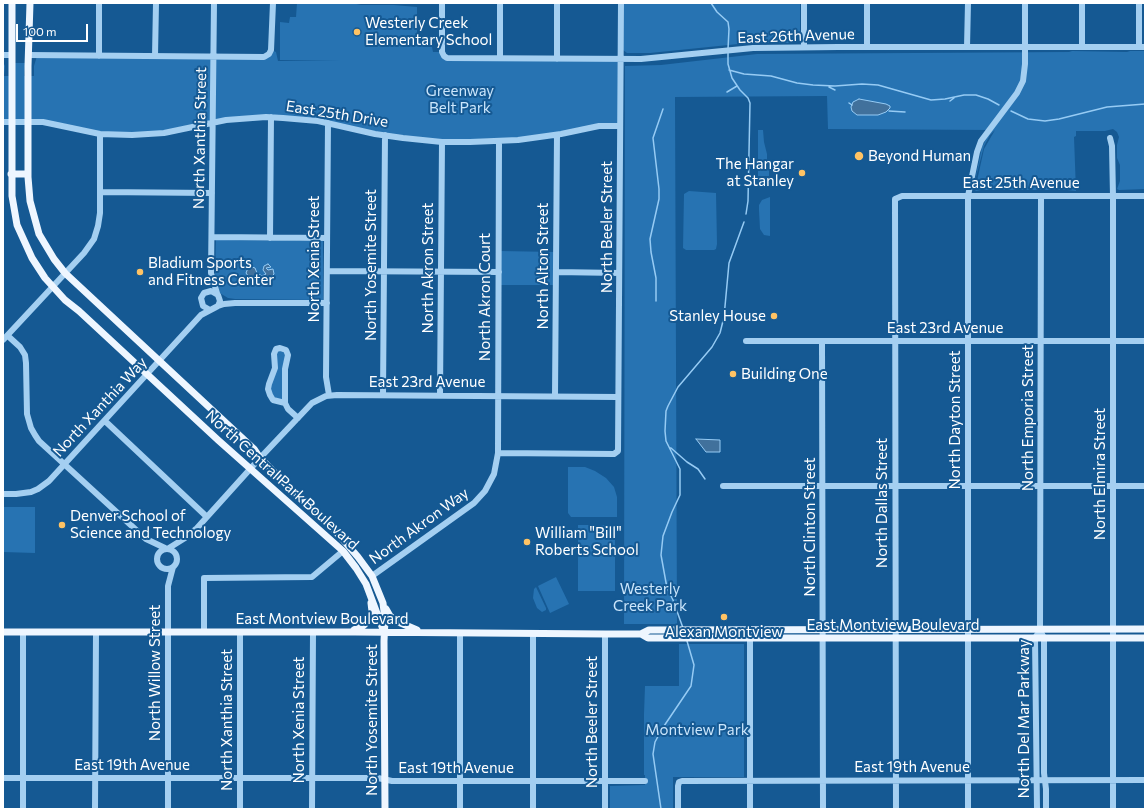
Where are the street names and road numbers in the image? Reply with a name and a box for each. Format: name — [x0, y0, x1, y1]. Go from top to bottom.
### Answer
street label: East 26th Avenue — [737, 25, 855, 47]
street label: North Xanthia Street — [190, 67, 210, 209]
street label: East 25th Drive — [285, 97, 389, 131]
street label: North Beeler Street — [598, 161, 616, 293]
street label: East 25th Avenue — [962, 174, 1080, 192]
street label: North Yosemite Street — [362, 189, 380, 341]
street label: North Xenia Street — [305, 195, 323, 323]
street label: North Akron Street — [419, 203, 437, 333]
street label: North Alton Street — [534, 203, 552, 329]
street label: North Akron Court — [476, 233, 494, 361]
street label: East 23rd Avenue — [887, 319, 1003, 337]
street label: North Emporia Street — [1019, 345, 1037, 491]
street label: North Dayton Street — [946, 350, 964, 490]
street label: North Xanthia Way — [49, 353, 151, 461]
street label: East 23rd Avenue — [369, 373, 485, 391]
street label: North Central Park Boulevard — [202, 406, 362, 554]
street label: North Elmira Street — [1091, 408, 1109, 540]
street label: North Dallas Street — [873, 438, 891, 568]
street label: North Clinton Street — [801, 457, 819, 597]
street label: North Akron Way — [366, 484, 472, 568]
street label: North Willow Street — [146, 605, 164, 741]
street label: East Montview Boulevard — [235, 610, 409, 628]
street label: East Montview Boulevard — [806, 616, 980, 634]
street label: North Del Mar Parkway — [1015, 639, 1033, 799]
street label: North Yosemite Street — [363, 644, 381, 796]
street label: North Xanthia Street — [218, 649, 236, 791]
street label: North Xenia Street — [290, 656, 308, 784]
street label: North Beeler Street — [583, 656, 601, 788]
street label: East 19th Avenue — [74, 756, 190, 774]
street label: East 19th Avenue — [854, 758, 970, 776]
street label: East 19th Avenue — [398, 759, 514, 777]

